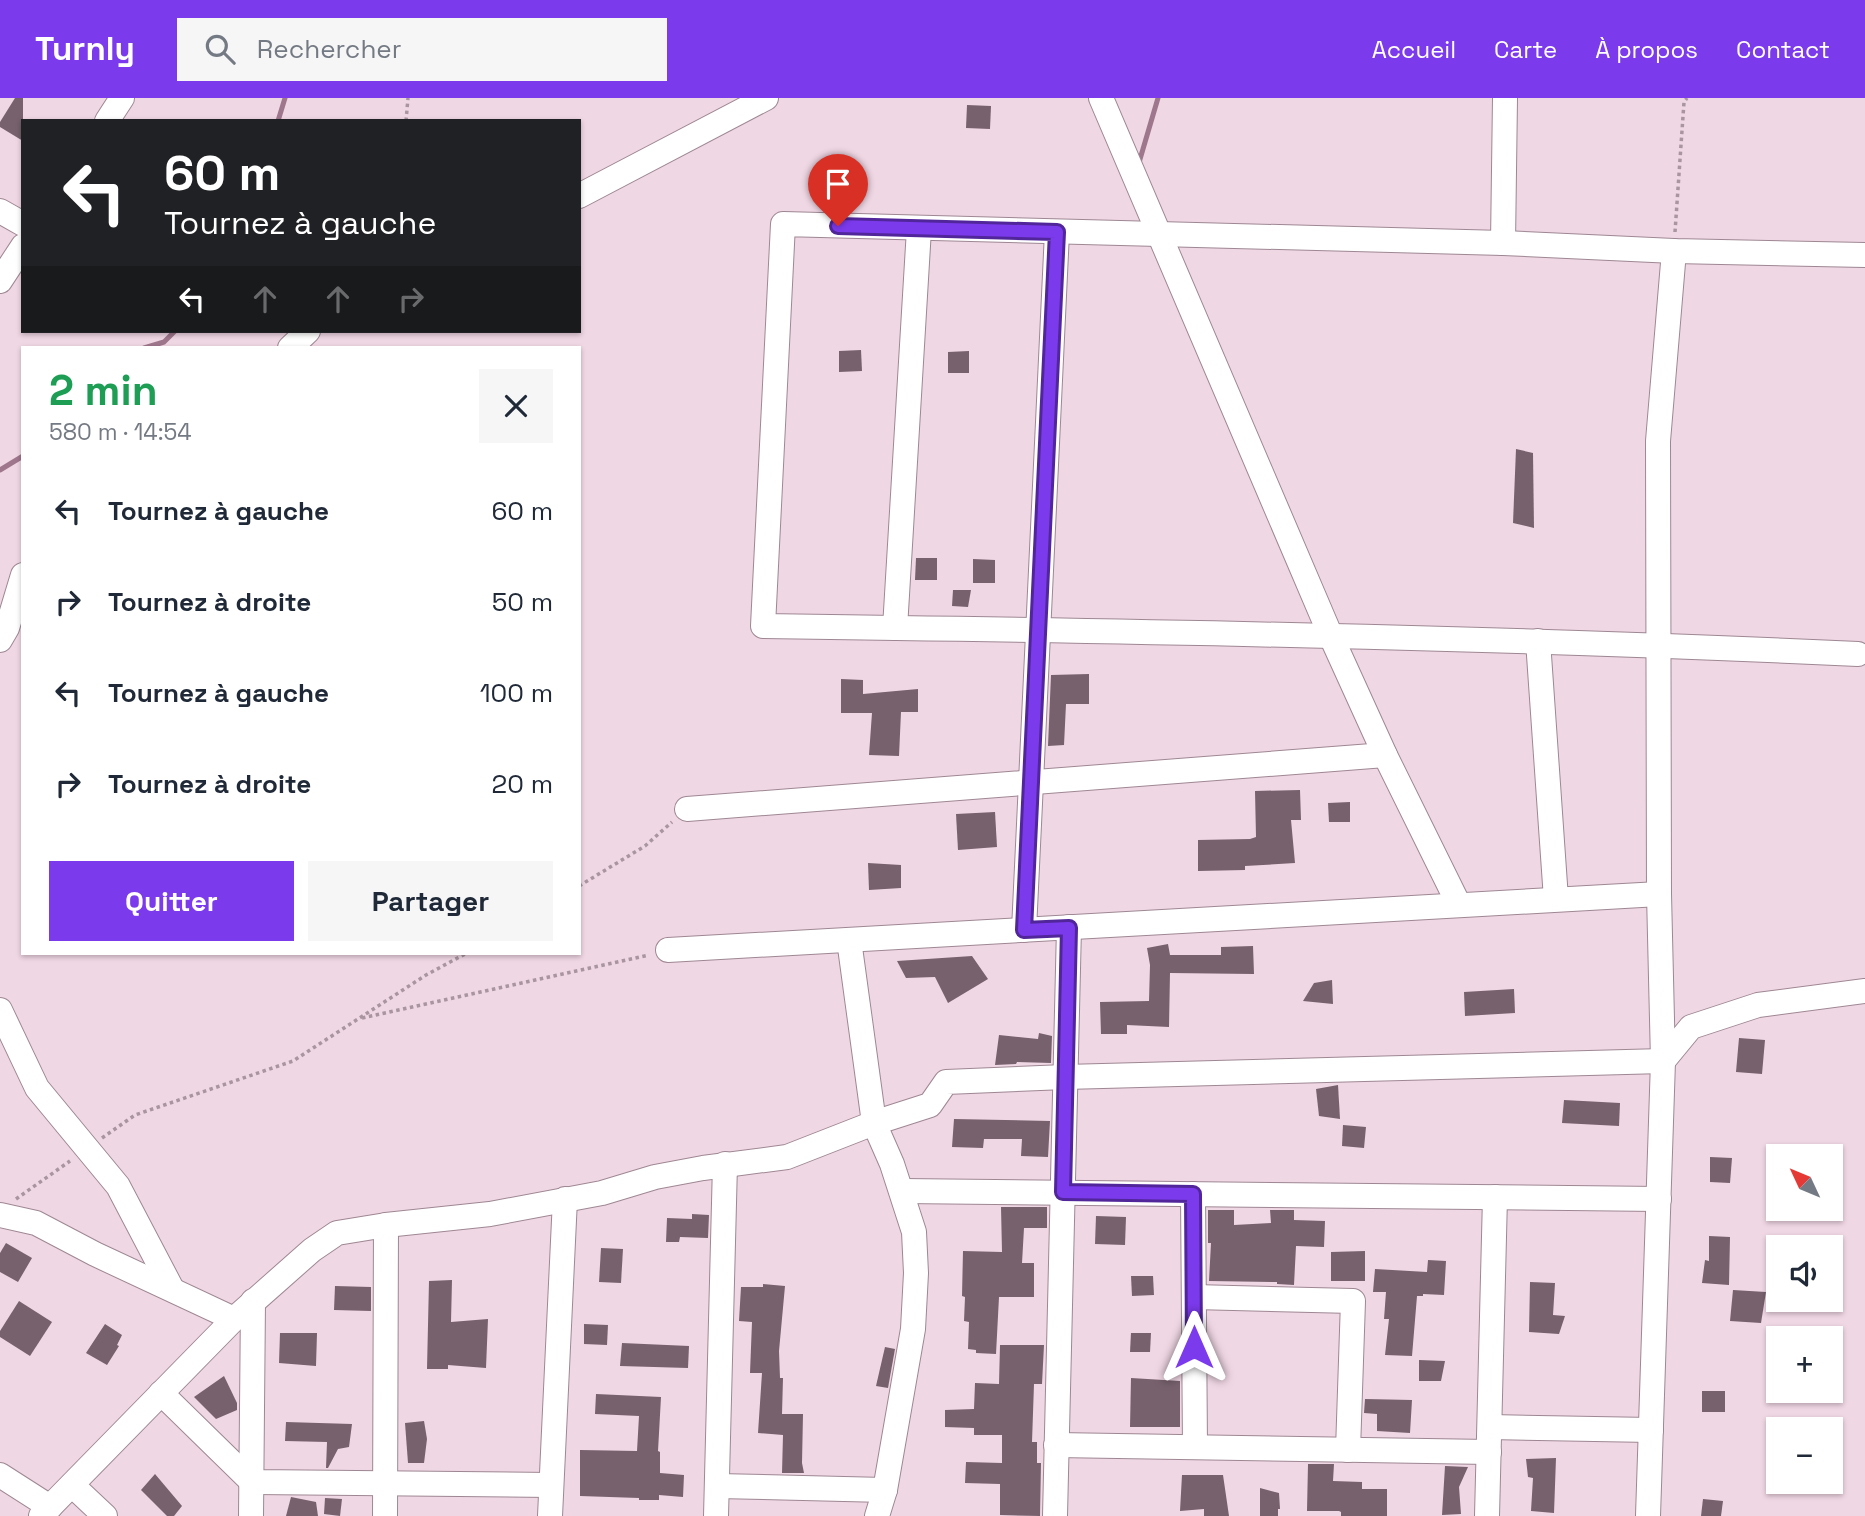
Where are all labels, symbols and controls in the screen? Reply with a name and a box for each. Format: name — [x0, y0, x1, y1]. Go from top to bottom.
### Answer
search box — [177, 18, 667, 81]
text: Turnly — [35, 28, 135, 70]
icon: search — [201, 30, 239, 68]
text: Rechercher — [257, 32, 402, 66]
text: Accueil — [1372, 34, 1456, 65]
text: Carte — [1494, 34, 1557, 65]
text: À propos — [1595, 34, 1698, 65]
text: Contact — [1736, 34, 1830, 65]
text: 60 m — [164, 142, 280, 204]
icon: left — [49, 147, 140, 238]
pin — [808, 154, 868, 226]
icon: arrive — [819, 165, 857, 203]
text: Tournez à gauche — [164, 203, 436, 243]
icon: left — [173, 280, 211, 318]
icon: ahead — [246, 280, 284, 318]
icon: ahead — [319, 280, 357, 318]
icon: right — [392, 280, 430, 318]
text: 2 min — [49, 364, 158, 417]
button: close — [479, 369, 553, 443]
text: 580 m · 14:54 — [49, 417, 192, 447]
icon: left — [49, 492, 87, 530]
text: Tournez à gauche — [108, 494, 329, 528]
text: 60 m — [491, 494, 553, 528]
icon: right — [49, 583, 87, 621]
text: Tournez à droite — [108, 585, 311, 619]
text: 50 m — [492, 585, 553, 619]
icon: left — [49, 674, 87, 712]
text: Tournez à gauche — [108, 676, 329, 710]
text: 100 m — [480, 676, 553, 710]
icon: right — [49, 765, 87, 803]
text: Tournez à droite — [108, 767, 311, 801]
text: 20 m — [492, 767, 553, 801]
button: Quitter — [49, 861, 294, 941]
button: Partager — [308, 861, 553, 941]
north arrow — [1766, 1144, 1843, 1222]
map controls — [1766, 1144, 1843, 1494]
button: sound — [1766, 1235, 1843, 1312]
position arrow — [1157, 1310, 1231, 1384]
button: + — [1766, 1326, 1843, 1403]
button: − — [1766, 1417, 1843, 1494]

